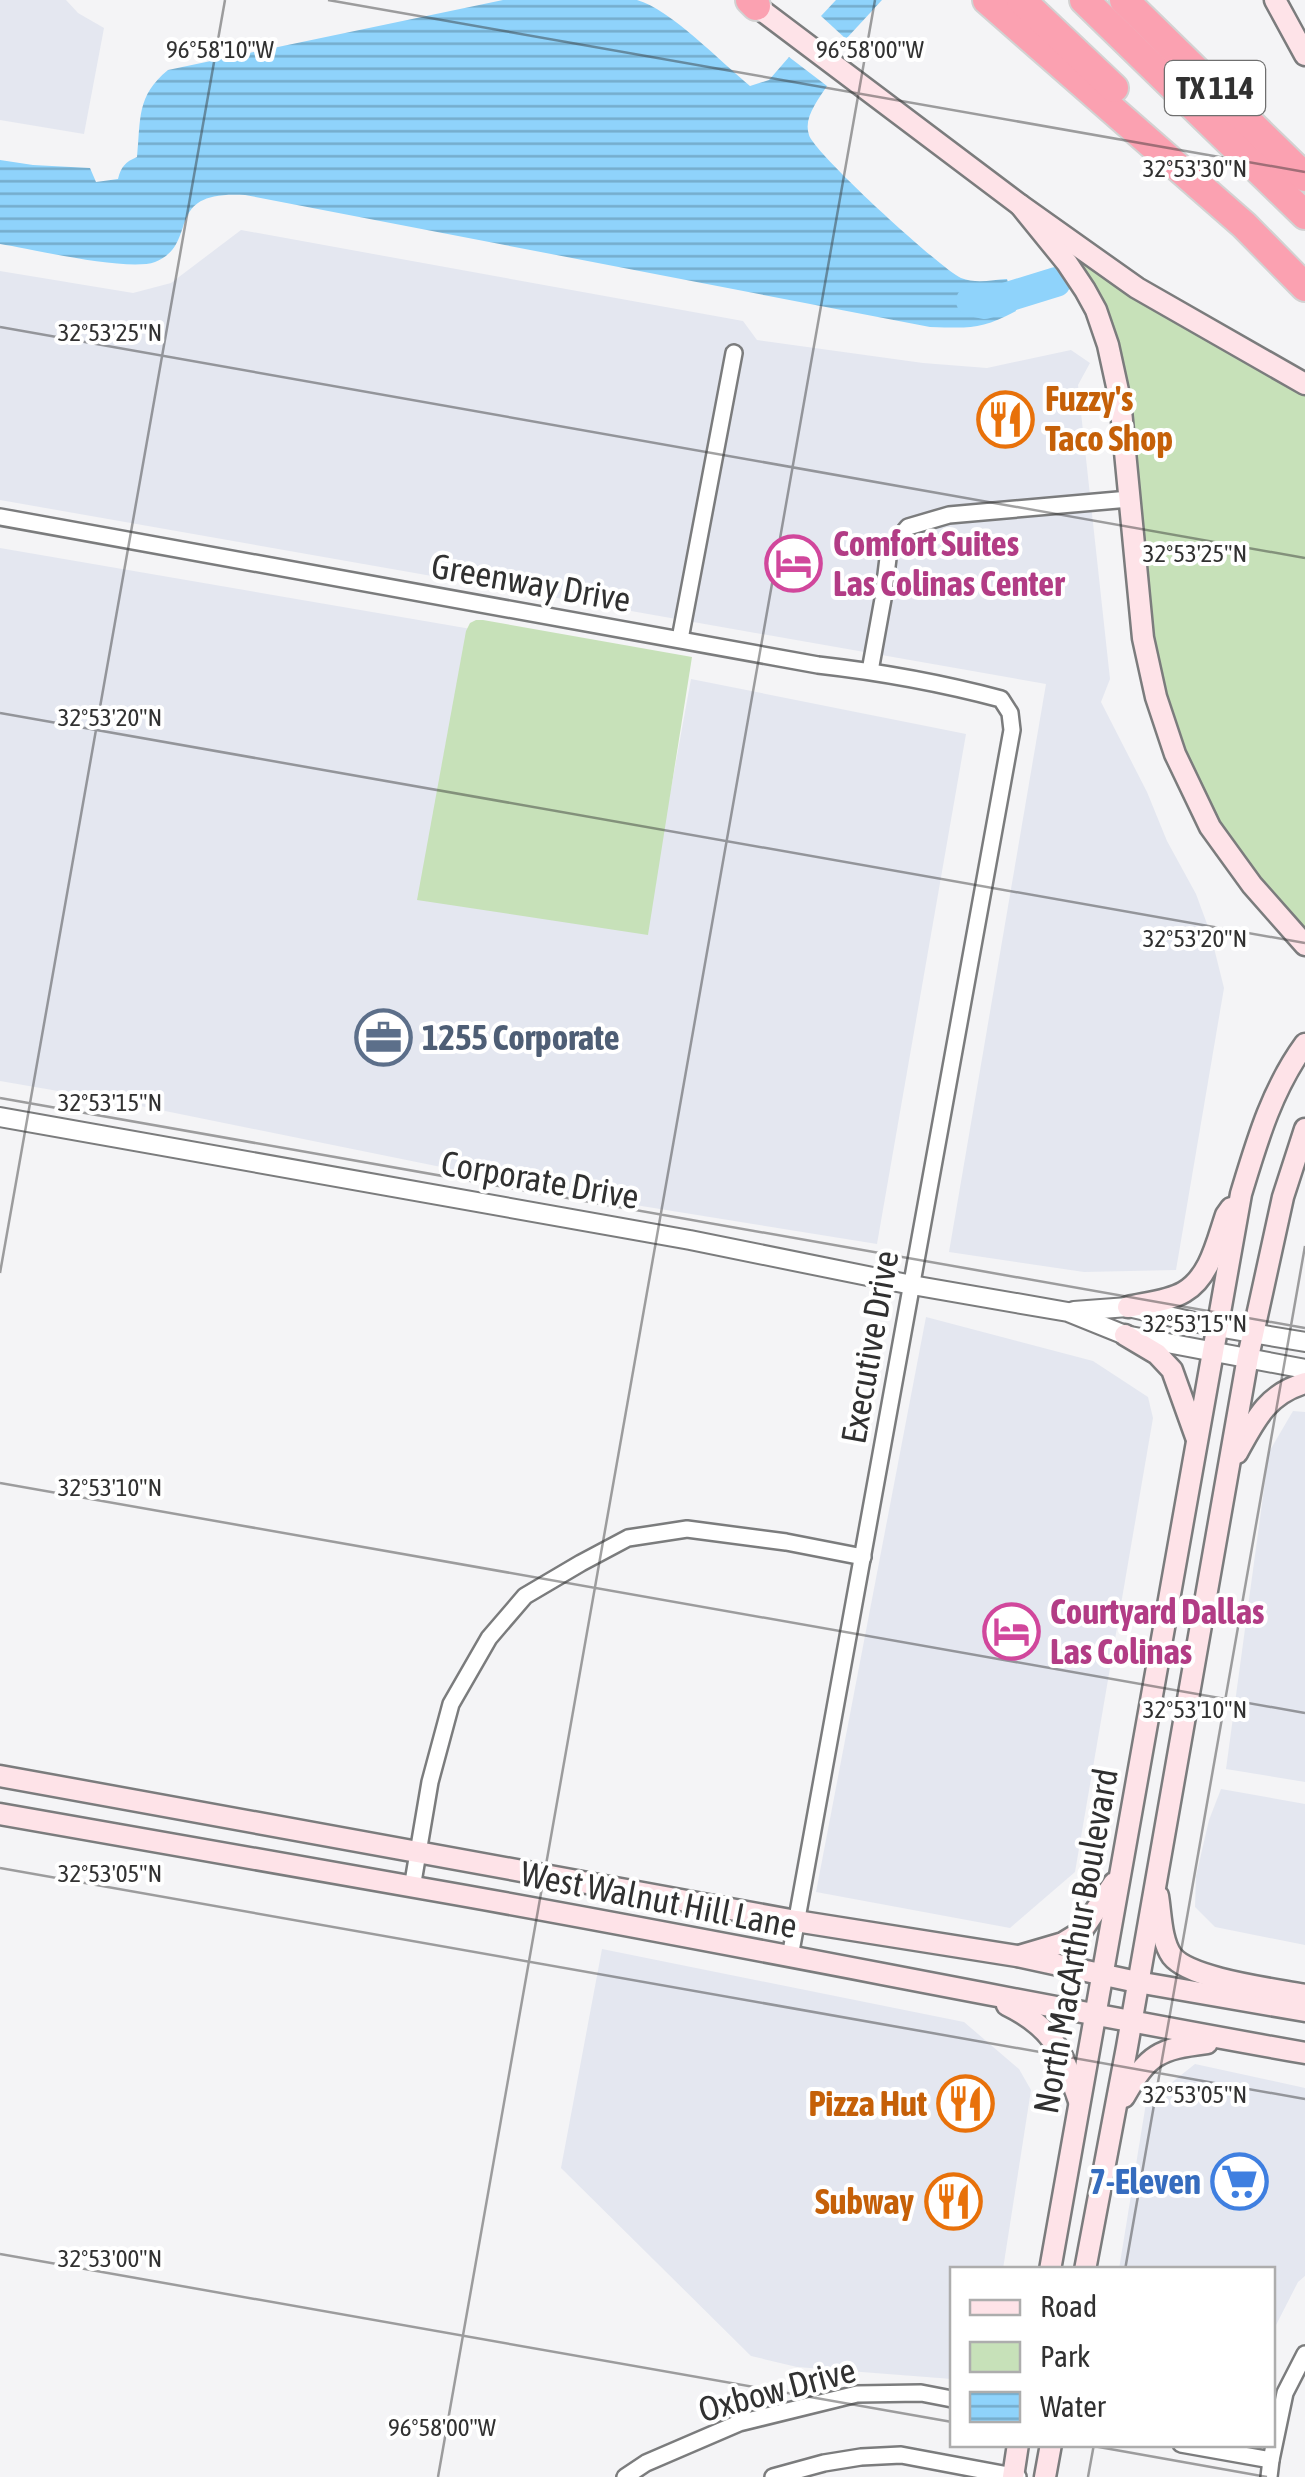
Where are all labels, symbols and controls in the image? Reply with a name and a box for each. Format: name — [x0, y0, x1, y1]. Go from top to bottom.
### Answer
text: 96°58'10"W — [166, 35, 275, 63]
text: 96°58'00"W — [816, 35, 925, 63]
road number: TX 114 — [1165, 61, 1265, 115]
text: 32°53'30"N — [1143, 154, 1247, 182]
text: 32°53'25"N — [58, 318, 162, 346]
place label: Fuzzy's Taco Shop — [1045, 378, 1173, 458]
restaurant icon: Fuzzy's Taco Shop — [976, 389, 1036, 449]
place label: Comfort Suites Las Colinas Center — [833, 523, 1065, 603]
hotel icon: Comfort Suites Las Colinas Center — [764, 534, 824, 594]
text: 32°53'25"N — [1143, 539, 1247, 567]
street label: Greenway Drive — [429, 545, 634, 619]
text: 32°53'20"N — [58, 703, 162, 731]
text: 32°53'20"N — [1143, 924, 1247, 952]
office icon: 1255 Corporate — [353, 1008, 413, 1068]
place label: 1255 Corporate — [422, 1017, 620, 1057]
text: 32°53'15"N — [58, 1088, 162, 1116]
street label: Corporate Drive — [438, 1142, 642, 1216]
street label: Executive Drive — [832, 1247, 906, 1446]
text: 32°53'15"N — [1143, 1309, 1247, 1337]
text: 32°53'10"N — [58, 1473, 162, 1501]
place label: Courtyard Dallas Las Colinas — [1050, 1591, 1264, 1671]
hotel icon: Courtyard Dallas Las Colinas — [981, 1602, 1041, 1662]
text: 32°53'10"N — [1143, 1695, 1247, 1723]
street label: North MacArthur Boulevard — [1025, 1765, 1125, 2116]
street label: West Walnut Hill Lane — [518, 1853, 801, 1945]
text: 32°53'05"N — [58, 1859, 162, 1887]
restaurant icon: Pizza Hut — [936, 2074, 996, 2134]
text: 32°53'05"N — [1143, 2080, 1247, 2108]
place label: Pizza Hut — [809, 2083, 927, 2123]
supermarket icon: 7-Eleven — [1210, 2152, 1270, 2212]
place label: 7-Eleven — [1089, 2161, 1201, 2201]
restaurant icon: Subway — [923, 2172, 983, 2232]
place label: Subway — [815, 2181, 915, 2221]
text: 32°53'00"N — [58, 2244, 162, 2272]
legend — [950, 2267, 1275, 2447]
text: Road — [1040, 2289, 1097, 2323]
text: Park — [1040, 2339, 1090, 2373]
street label: Oxbow Drive — [694, 2349, 860, 2429]
text: Water — [1040, 2389, 1107, 2423]
text: 96°58'00"W — [388, 2413, 497, 2441]

